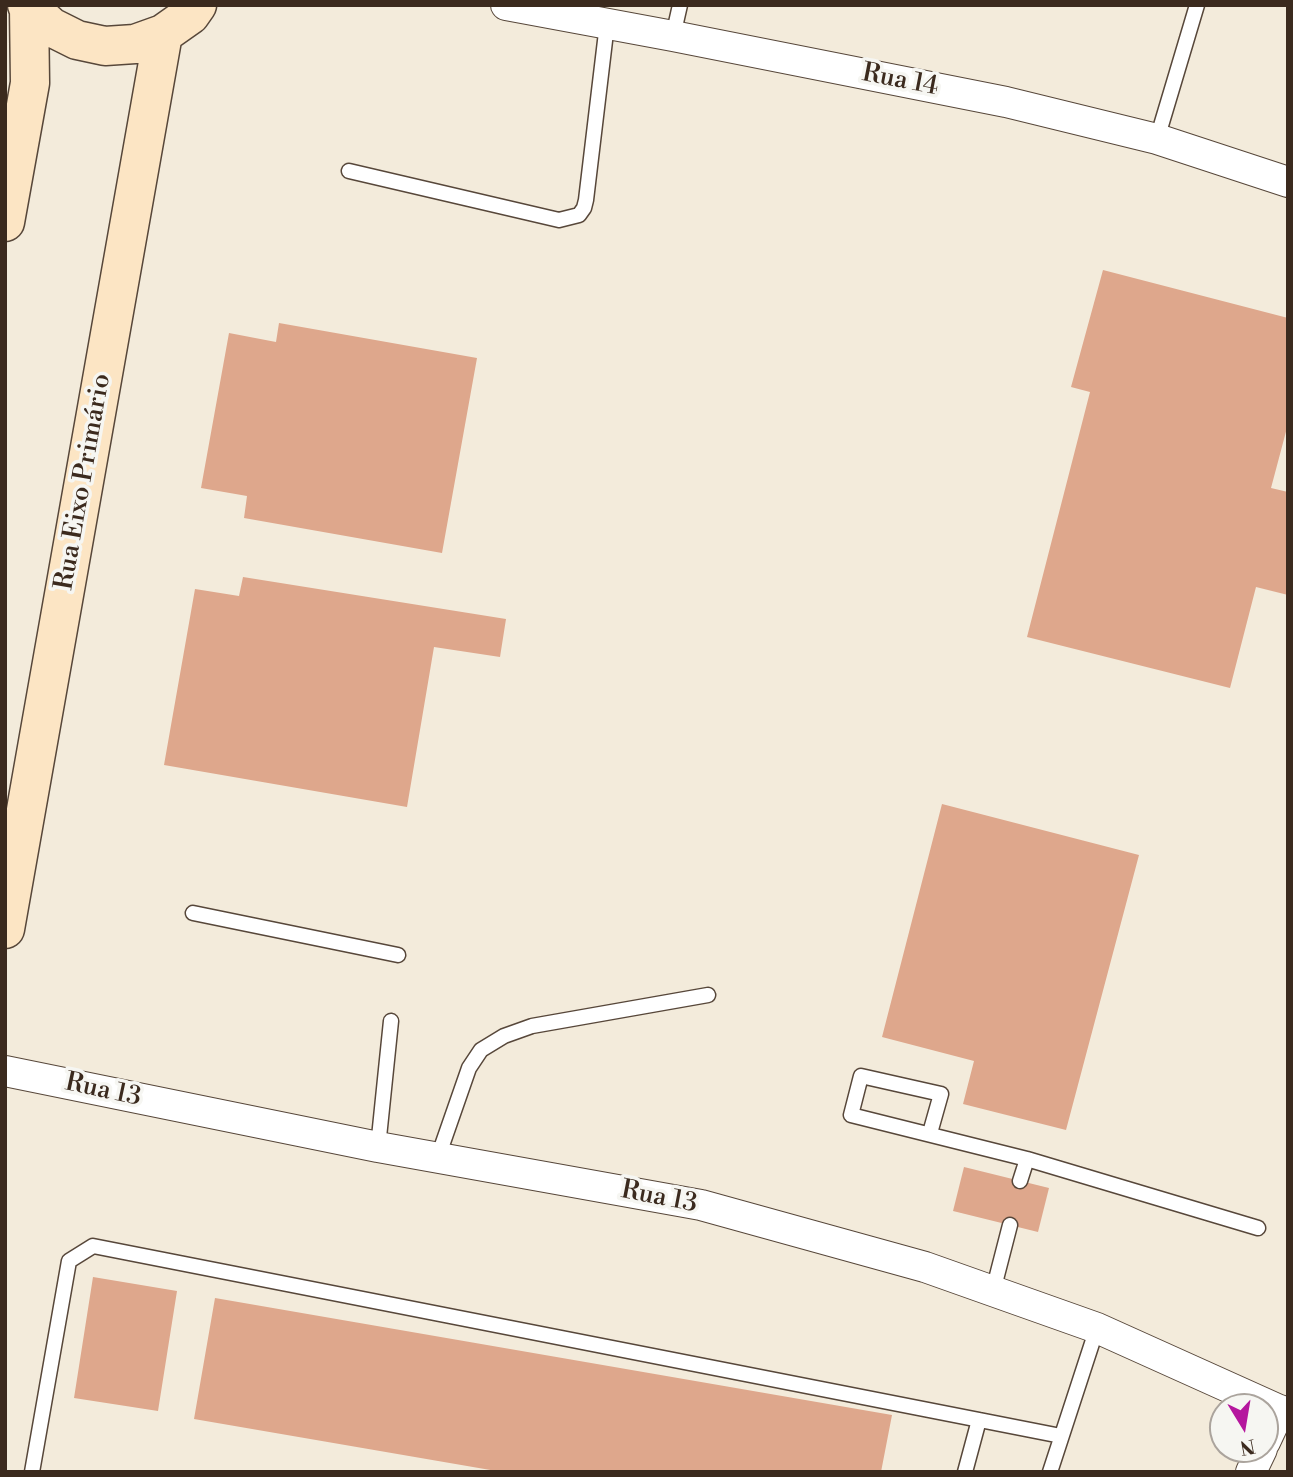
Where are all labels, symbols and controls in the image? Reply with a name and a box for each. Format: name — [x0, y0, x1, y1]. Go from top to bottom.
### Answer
street label: Rua 14 — [859, 58, 941, 104]
street label: Rua Eixo Primário — [50, 371, 118, 593]
street label: Rua 13 — [62, 1068, 144, 1114]
street label: Rua 13 — [618, 1175, 700, 1221]
north arrow — [1209, 1393, 1279, 1463]
text: N — [1238, 1433, 1257, 1460]

